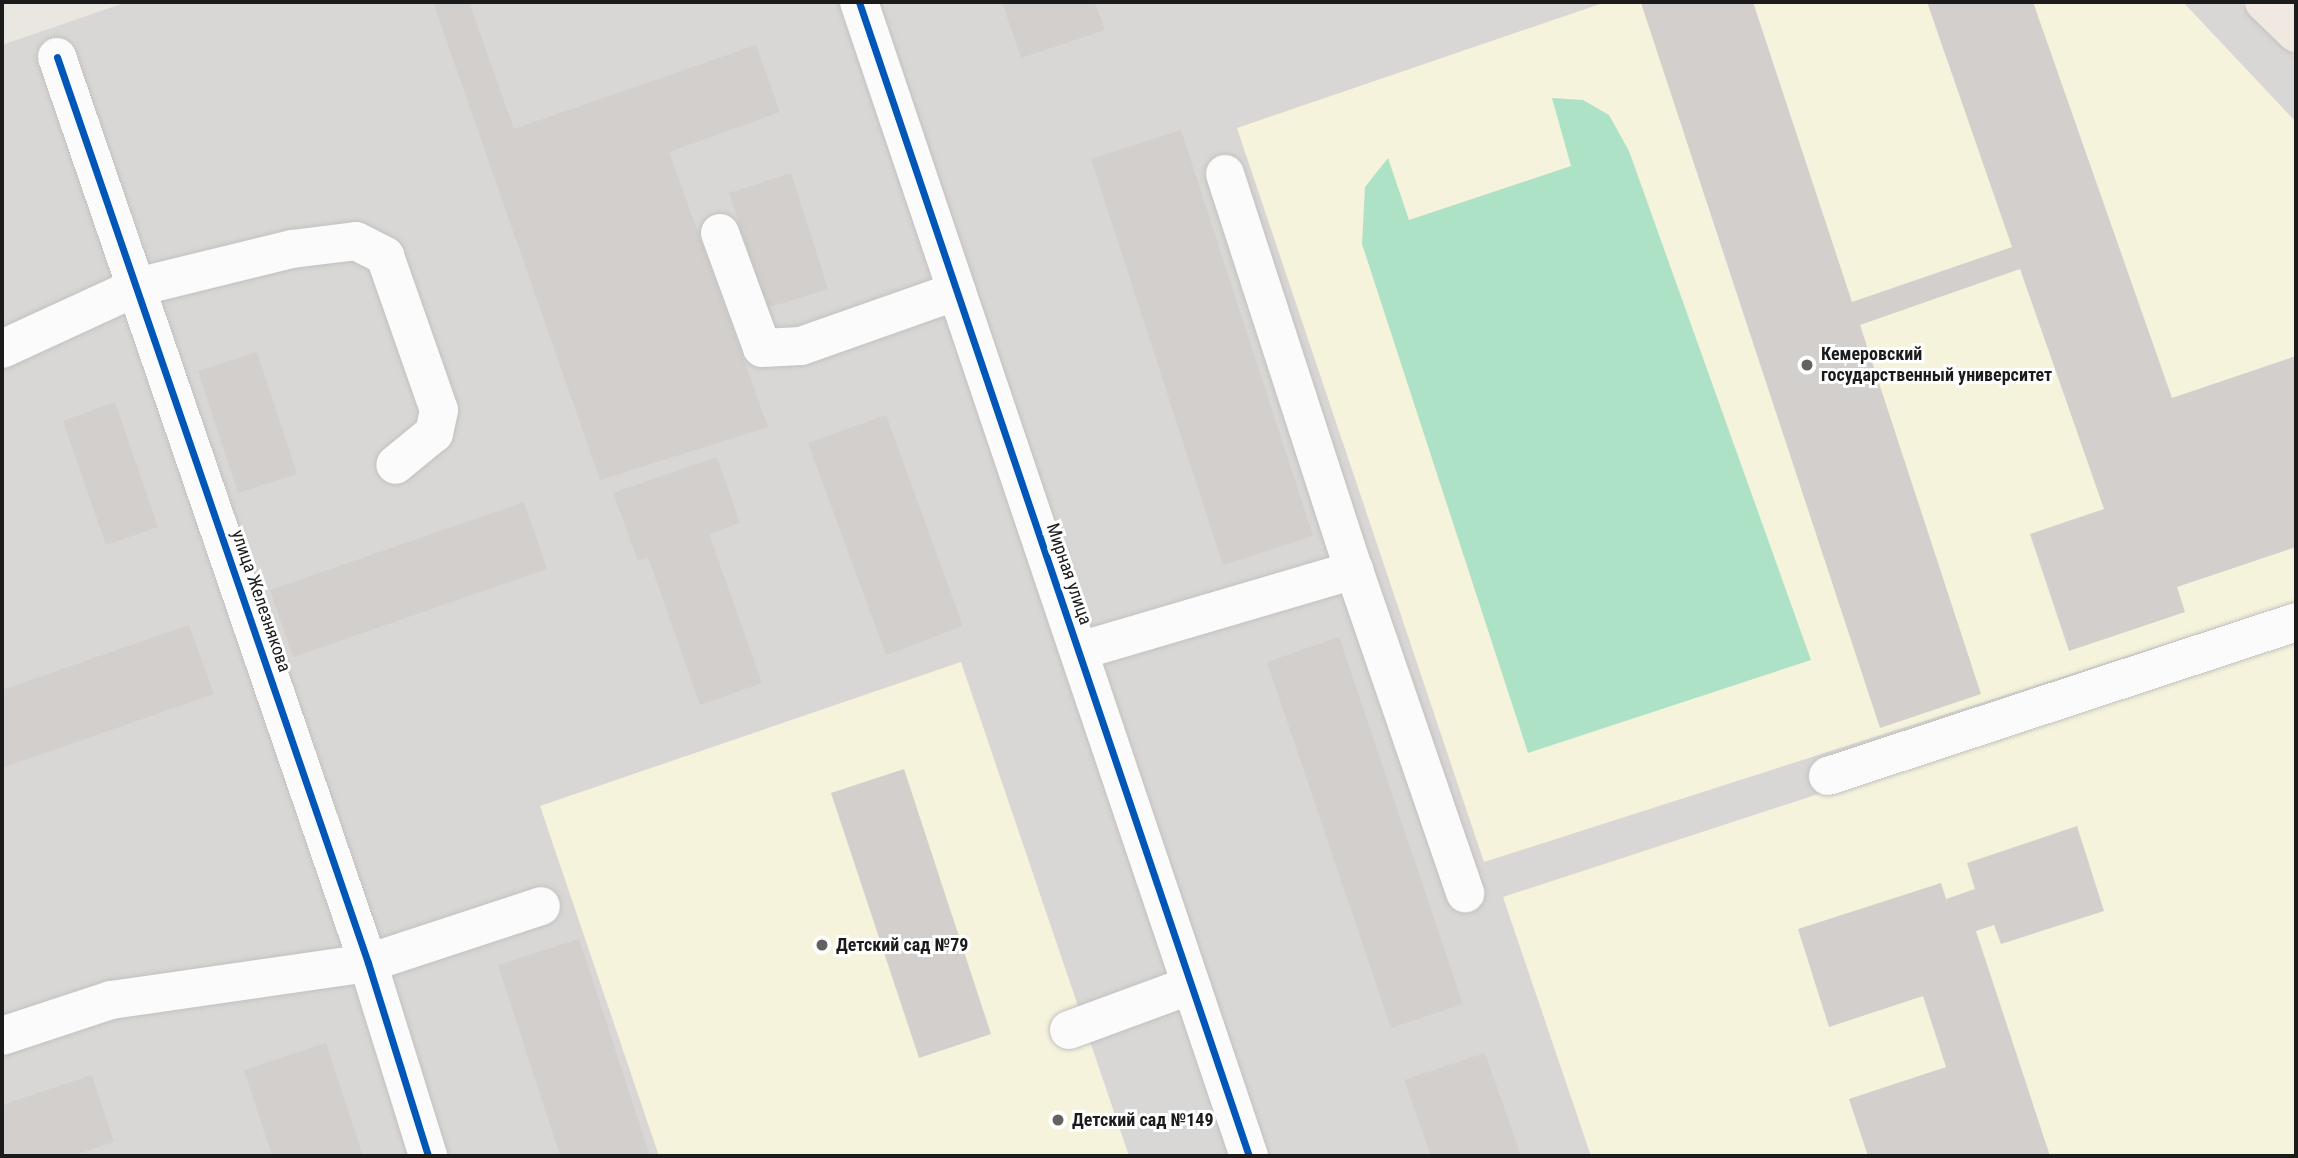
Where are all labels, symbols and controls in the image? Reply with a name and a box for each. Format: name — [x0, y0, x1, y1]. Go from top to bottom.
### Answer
place label: Кемеровский государственный университет — [1821, 344, 2052, 386]
marker: Кемеровский государственный университет — [1799, 357, 1815, 373]
street label: Мирная улица — [1042, 520, 1096, 628]
street label: улица Железнякова — [227, 527, 295, 675]
place label: Детский сад №79 — [836, 934, 968, 956]
marker: Детский сад №79 — [814, 937, 830, 953]
place label: Детский сад №149 — [1072, 1109, 1213, 1131]
marker: Детский сад №149 — [1050, 1112, 1066, 1128]

